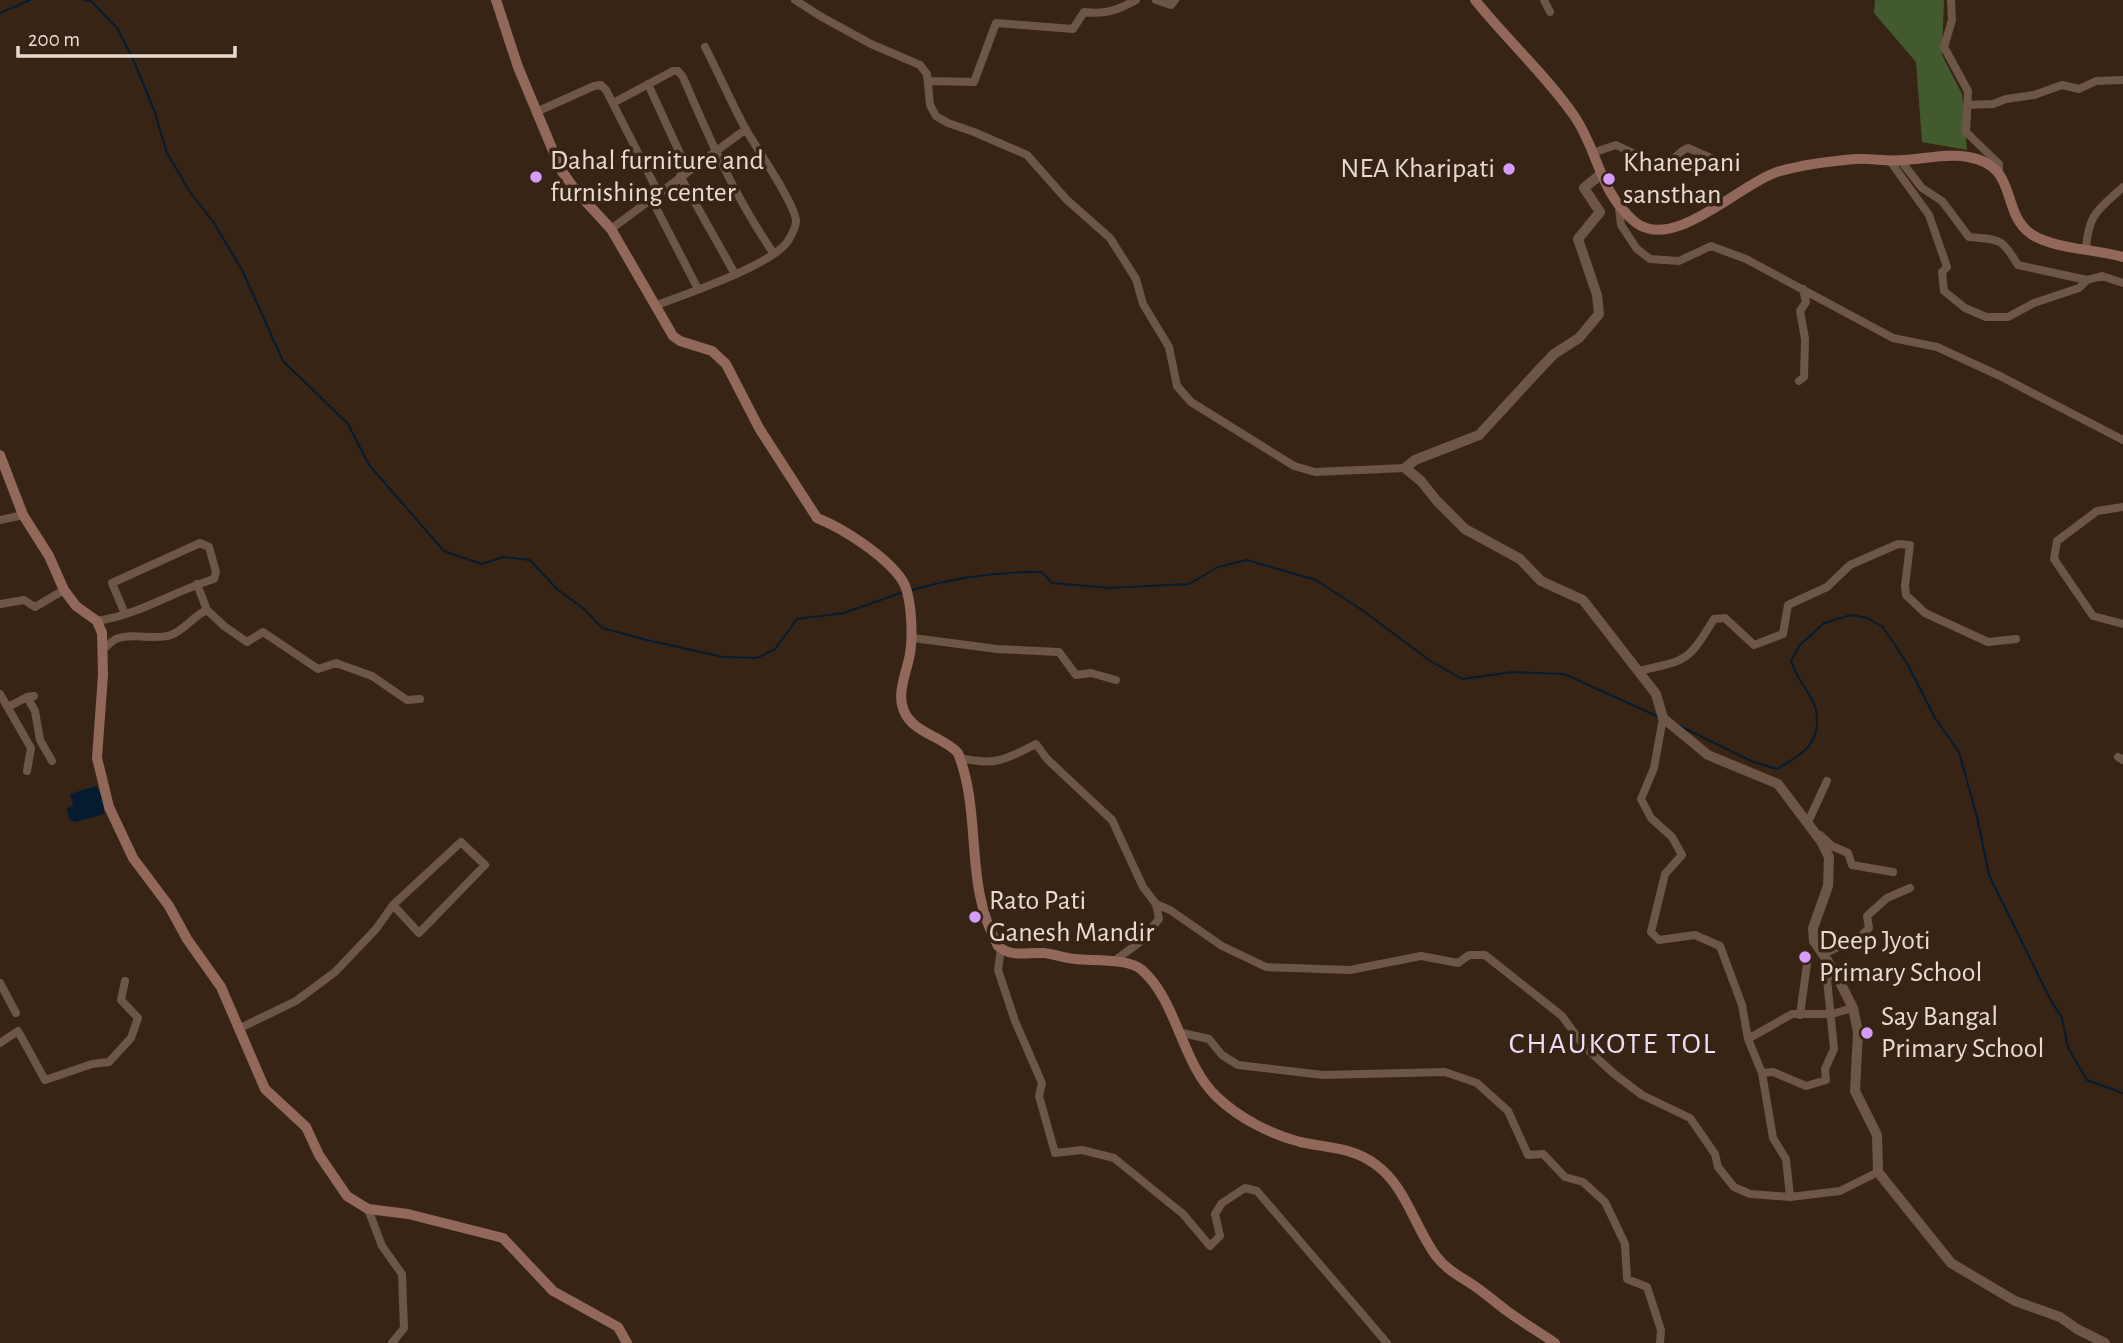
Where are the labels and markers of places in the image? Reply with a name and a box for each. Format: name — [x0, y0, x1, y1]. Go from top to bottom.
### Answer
place label: Dahal furniture and furnishing center — [550, 147, 764, 207]
place label: Khanepani sansthan — [1623, 149, 1741, 209]
place label: NEA Kharipati — [1340, 155, 1495, 183]
marker: NEA Kharipati — [1501, 161, 1517, 177]
marker: Dahal furniture and furnishing center — [528, 169, 544, 185]
marker: Khanepani sansthan — [1601, 171, 1617, 187]
place label: Rato Pati Ganesh Mandir — [989, 887, 1154, 947]
marker: Rato Pati Ganesh Mandir — [967, 909, 983, 925]
place label: Deep Jyoti Primary School — [1819, 927, 1982, 987]
marker: Deep Jyoti Primary School — [1797, 949, 1813, 965]
place label: Say Bangal Primary School — [1881, 1003, 2044, 1063]
marker: Say Bangal Primary School — [1859, 1025, 1875, 1041]

